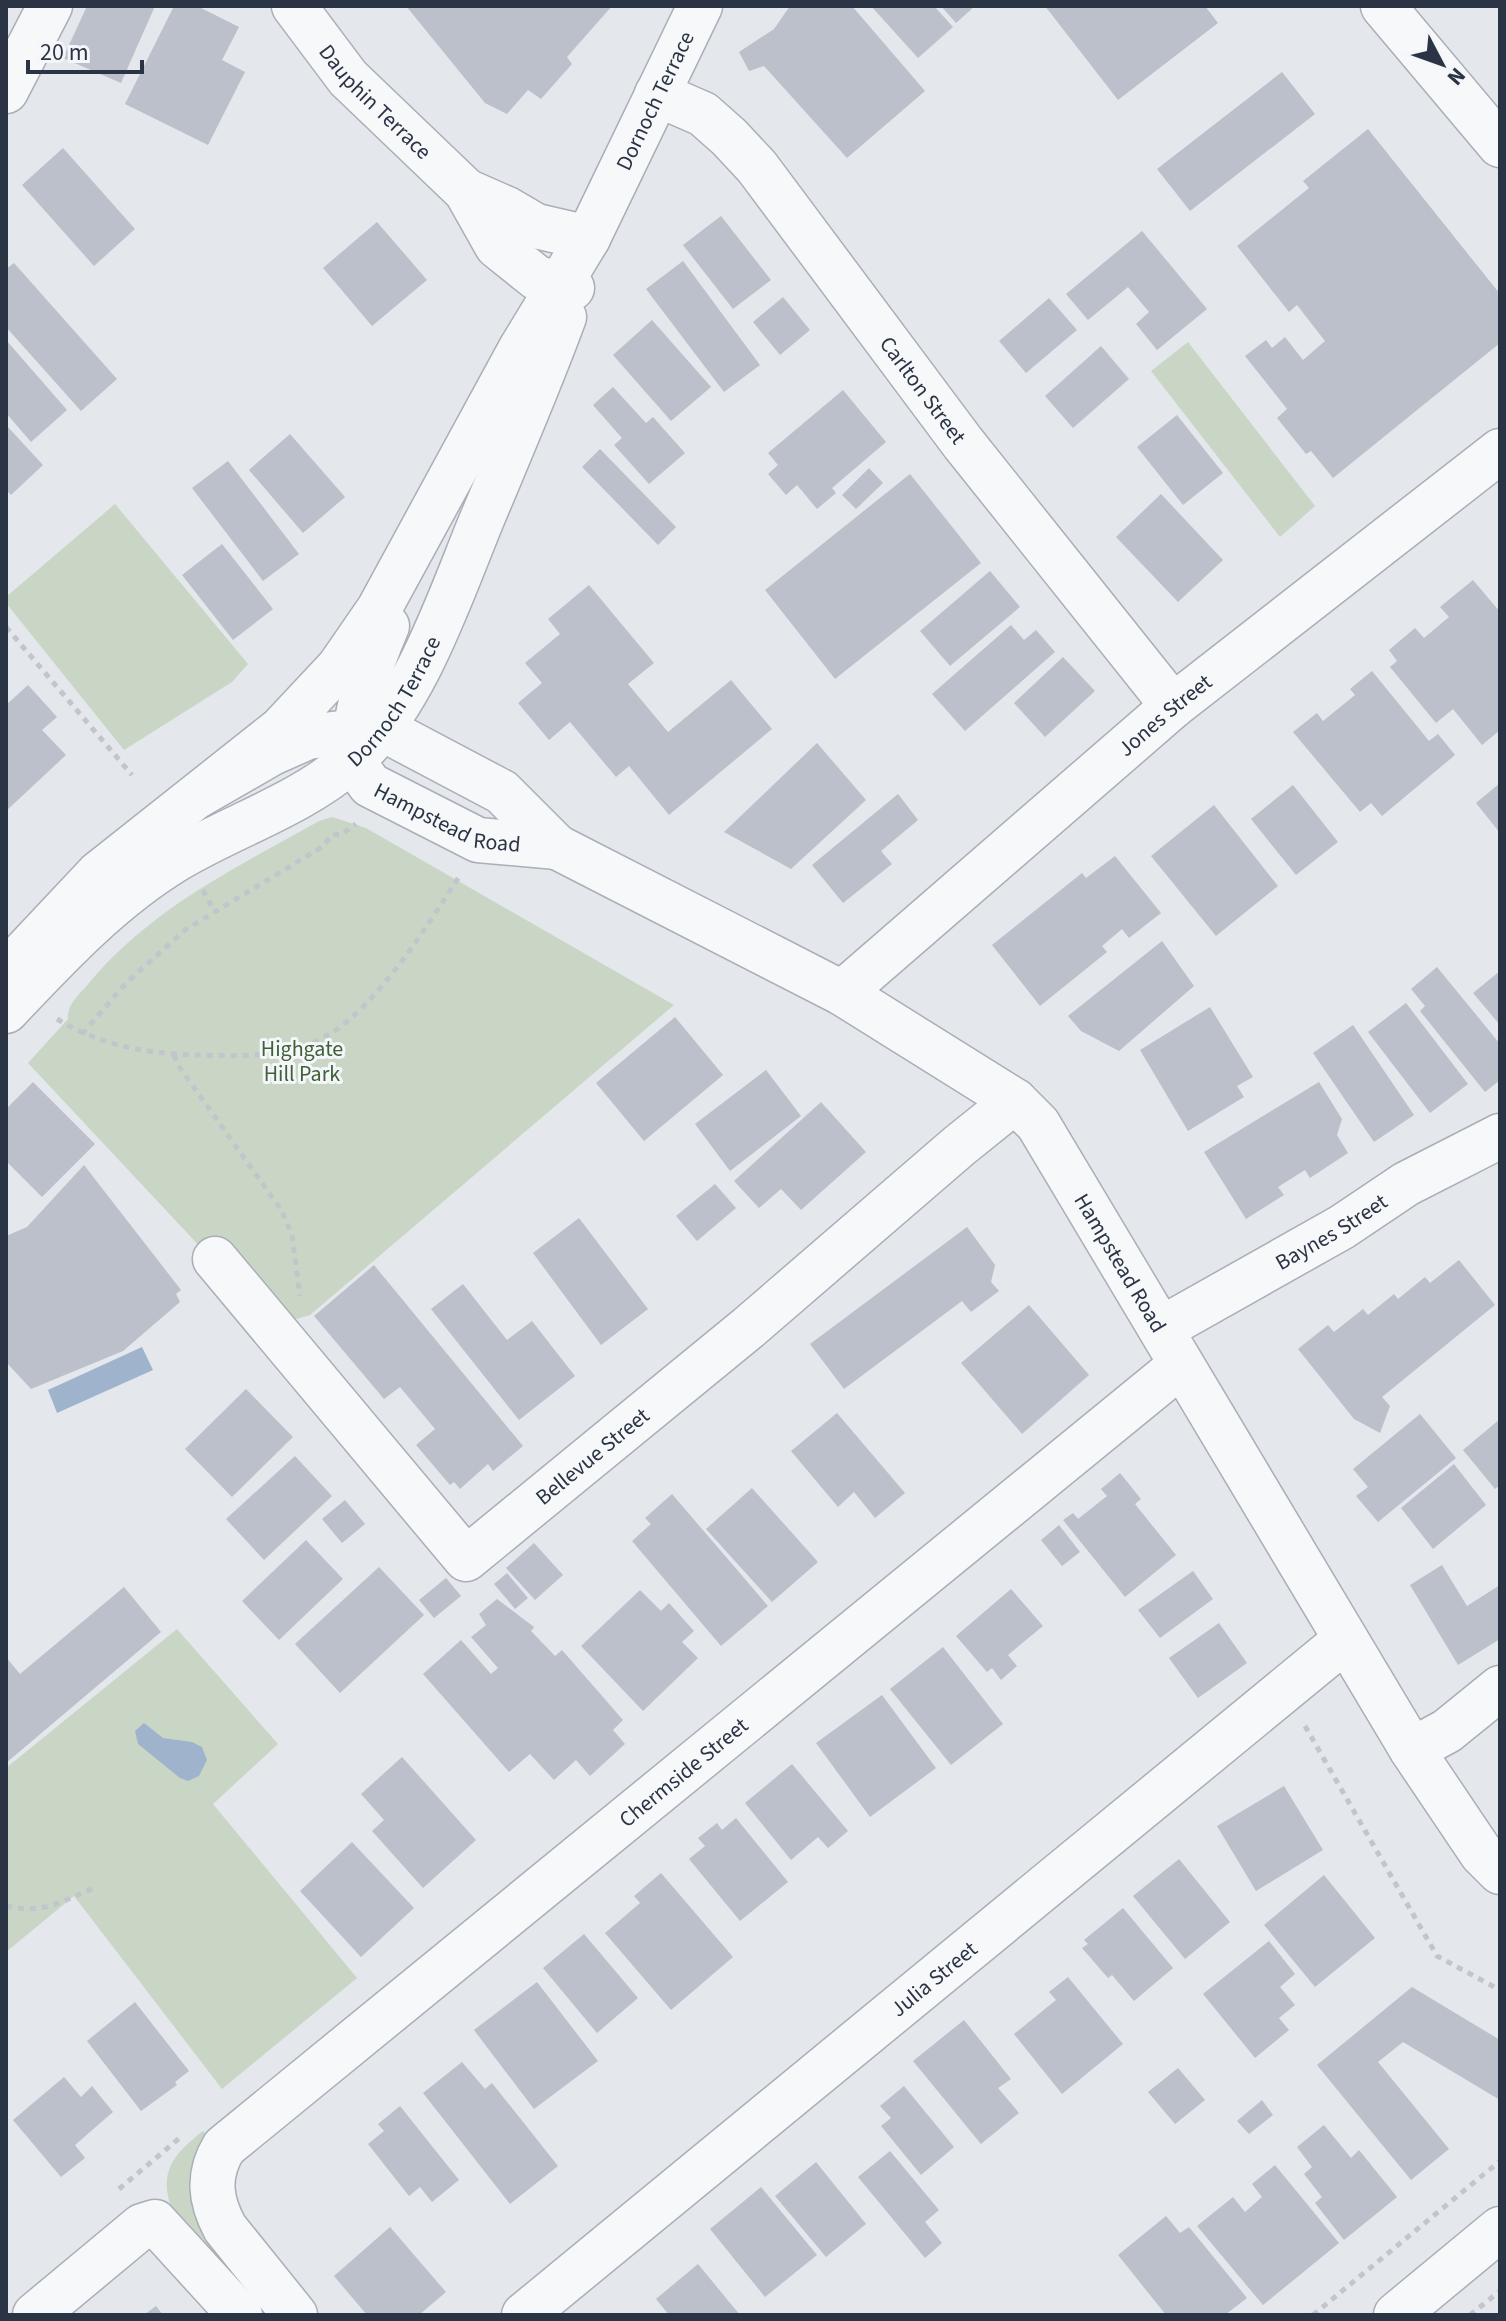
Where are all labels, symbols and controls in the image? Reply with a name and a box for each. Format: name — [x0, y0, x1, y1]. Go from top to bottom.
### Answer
scale bar — [28, 24, 142, 74]
north arrow — [1402, 24, 1482, 104]
street label: Dornoch Terrace — [608, 26, 703, 176]
text: 20 m — [40, 35, 89, 70]
street label: Dauphin Terrace — [311, 38, 439, 167]
text: N — [1439, 60, 1473, 92]
street label: Carlton Street — [872, 330, 974, 452]
street label: Dornoch Terrace — [340, 631, 449, 775]
street label: Jones Street — [1111, 666, 1219, 764]
street label: Hampstead Road — [368, 775, 522, 861]
park label: Highgate Hill Park — [261, 1033, 343, 1090]
street label: Baynes Street — [1269, 1186, 1395, 1279]
street label: Hampstead Road — [1066, 1187, 1174, 1339]
street label: Bellevue Street — [529, 1400, 657, 1513]
street label: Chermside Street — [612, 1710, 756, 1835]
street label: Julia Street — [884, 1933, 985, 2025]

